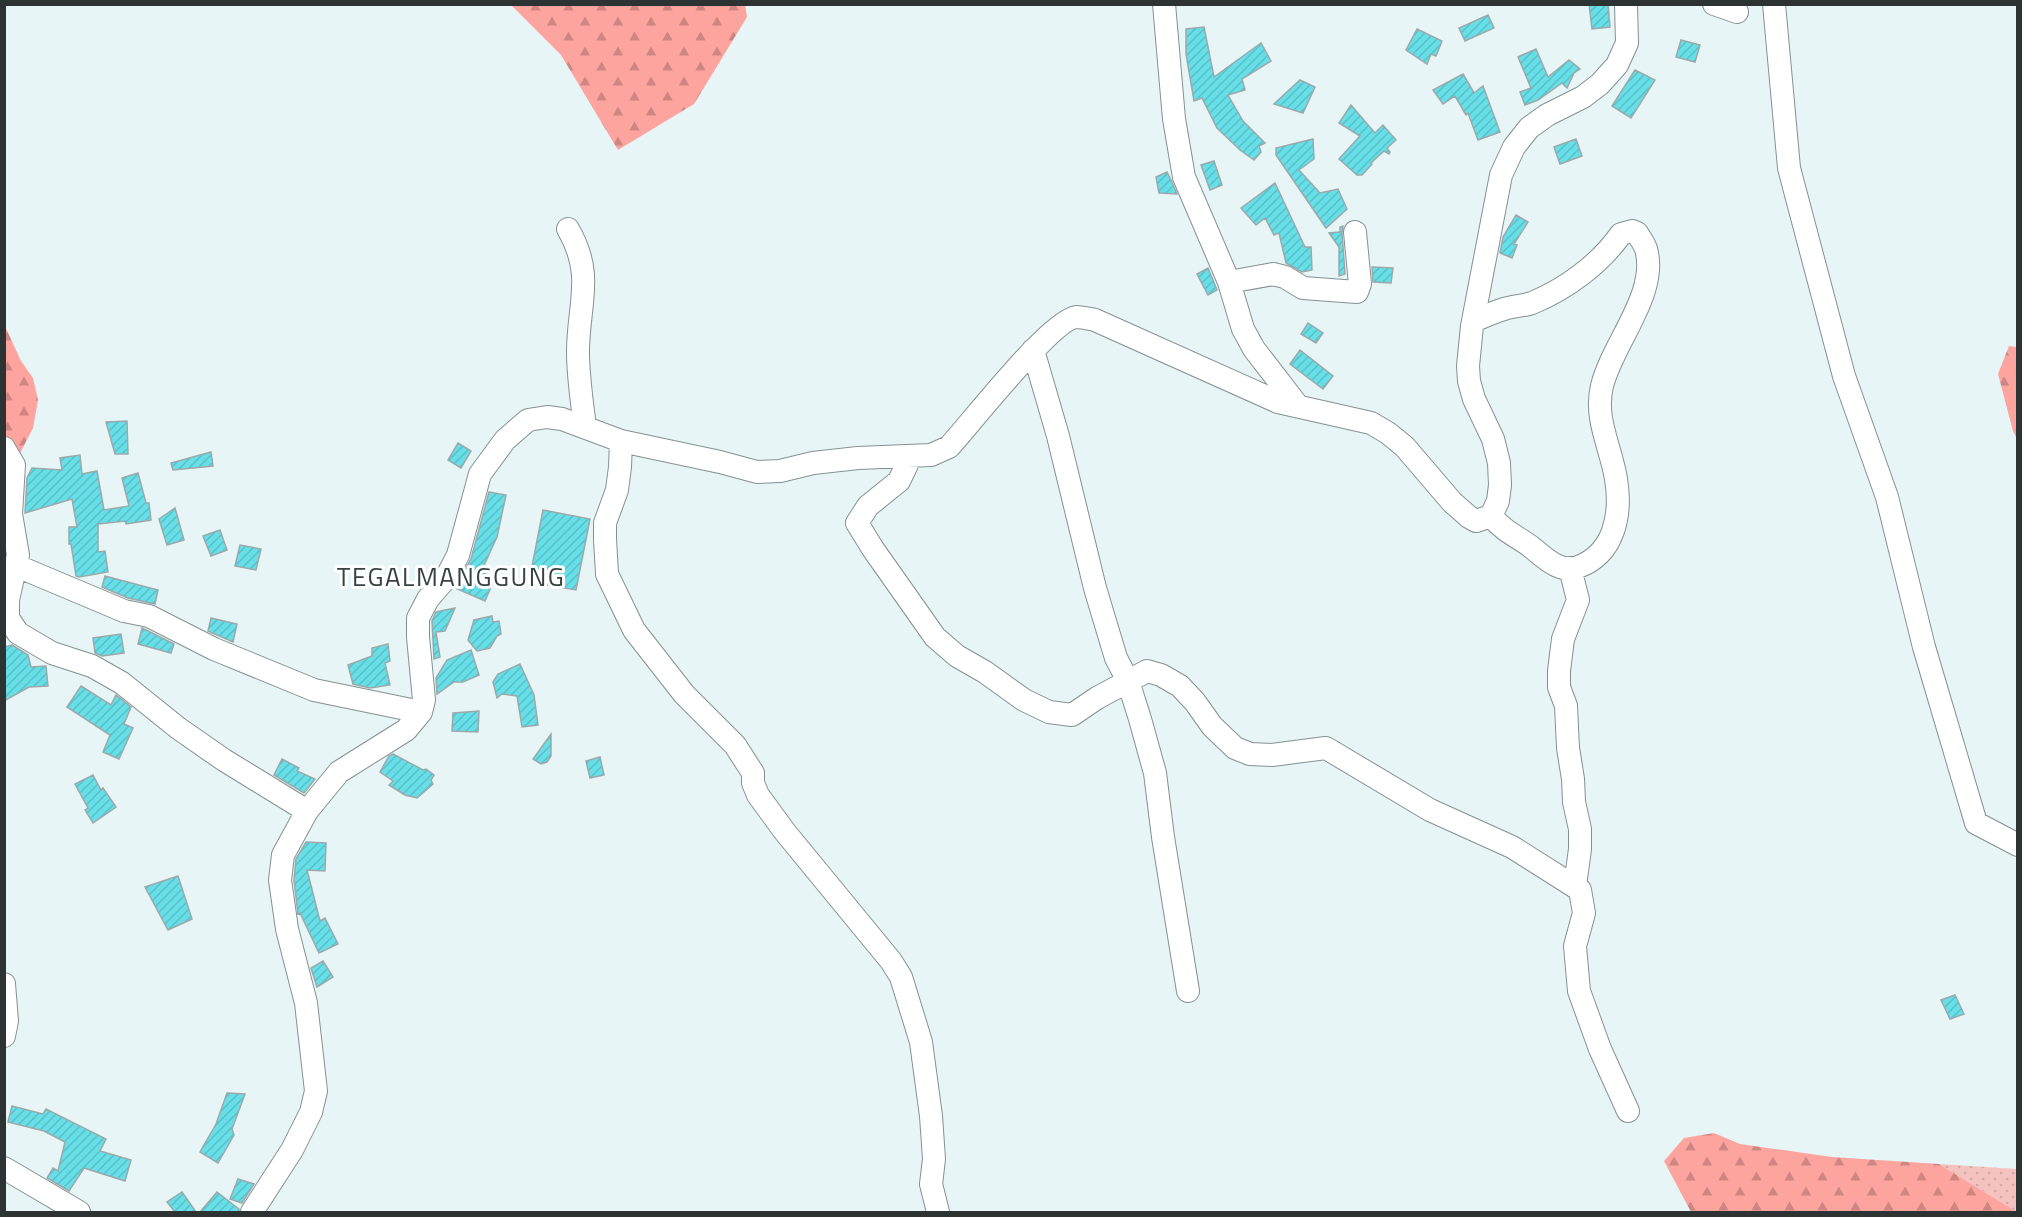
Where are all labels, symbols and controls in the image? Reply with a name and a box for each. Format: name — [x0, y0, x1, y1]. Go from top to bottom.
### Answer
district label: TEGALMANGGUNG — [337, 557, 565, 596]

